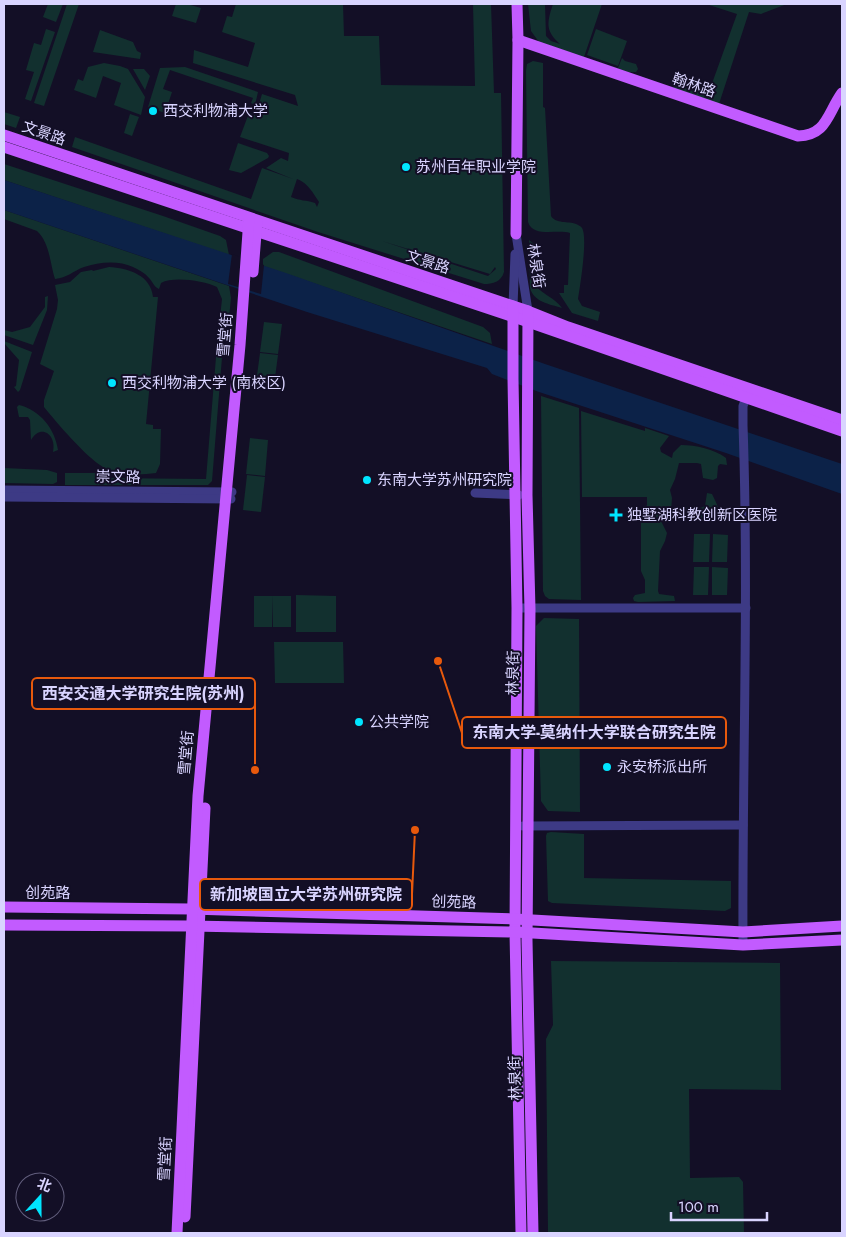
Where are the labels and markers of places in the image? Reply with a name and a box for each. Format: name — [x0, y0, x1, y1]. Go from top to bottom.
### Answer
place label: 西交利物浦大学 — [163, 100, 268, 122]
marker: 西交利物浦大学 — [147, 105, 159, 117]
place label: 苏州百年职业学院 — [416, 156, 536, 178]
marker: 苏州百年职业学院 — [400, 161, 412, 173]
place label: 西交利物浦大学 (南校区) — [122, 372, 286, 394]
marker: 西交利物浦大学 (南校区) — [106, 377, 118, 389]
place label: 东南大学苏州研究院 — [377, 469, 512, 491]
marker: 东南大学苏州研究院 — [361, 474, 373, 486]
place label: 独墅湖科教创新区医院 — [627, 504, 777, 526]
marker: 独墅湖科教创新区医院 — [609, 508, 623, 522]
callout: 西安交通大学研究生院(苏州) — [32, 678, 255, 709]
place label: 公共学院 — [369, 711, 429, 733]
marker: 公共学院 — [353, 716, 365, 728]
callout: 东南大学-莫纳什大学联合研究生院 — [462, 717, 726, 748]
place label: 永安桥派出所 — [617, 756, 707, 778]
marker: 永安桥派出所 — [601, 761, 613, 773]
callout: 新加坡国立大学苏州研究院 — [200, 879, 412, 910]

